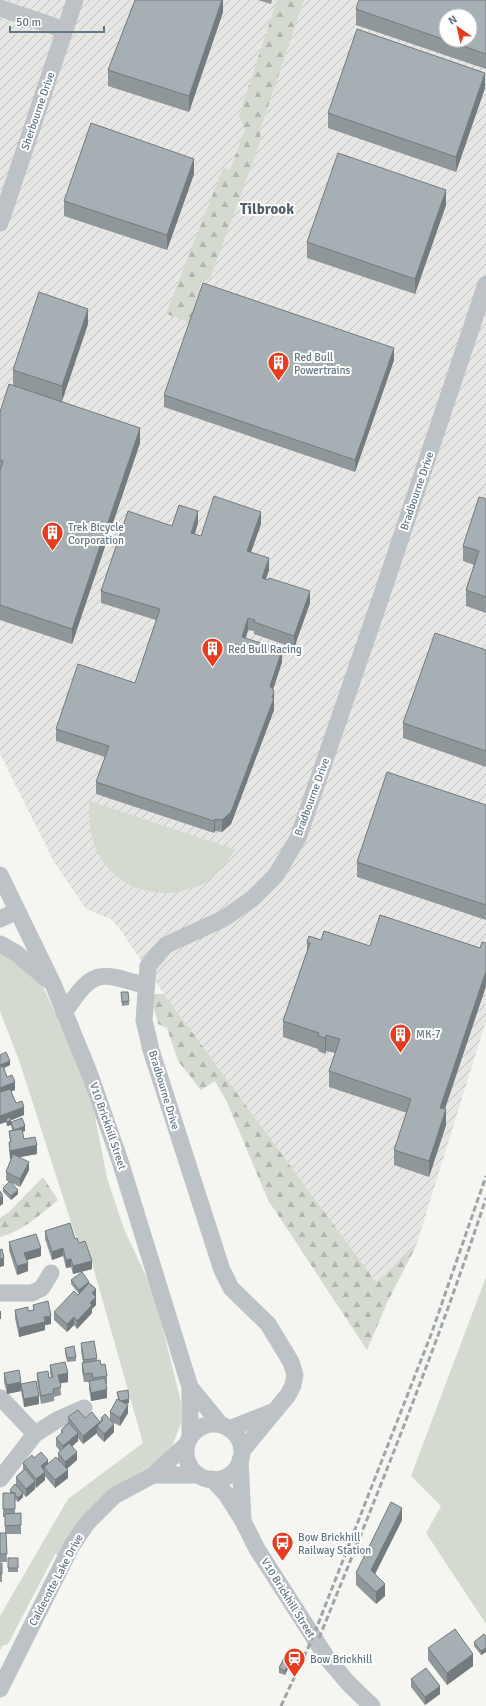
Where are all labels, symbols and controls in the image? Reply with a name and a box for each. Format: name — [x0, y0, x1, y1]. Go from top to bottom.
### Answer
scale bar — [10, 8, 104, 34]
north arrow — [438, 8, 478, 48]
text: N — [446, 13, 459, 28]
text: 50 m — [16, 15, 41, 30]
street label: Sherbourne Drive — [19, 70, 57, 152]
district label: Tilbrook — [240, 200, 294, 218]
building icon: Red Bull Powertrains — [266, 350, 292, 383]
place label: Red Bull Powertrains — [294, 351, 351, 377]
street label: Bradbourne Drive — [398, 450, 436, 532]
building icon: Trek Bicycle Corporation — [39, 520, 65, 553]
place label: Trek Bicycle Corporation — [68, 521, 124, 547]
building icon: Red Bull Racing — [199, 636, 225, 669]
place label: Red Bull Racing — [228, 643, 302, 656]
street label: Bradbourne Drive — [292, 756, 332, 838]
building icon: MK-7 — [388, 1021, 414, 1054]
place label: MK-7 — [416, 1028, 441, 1041]
street label: Bradbourne Drive — [146, 1049, 182, 1131]
street label: V10 Brickhill Street — [87, 1081, 129, 1171]
bus stop icon: Bow Brickhill Railway Station — [270, 1530, 296, 1563]
place label: Bow Brickhill Railway Station — [298, 1531, 371, 1557]
street label: Caldecotte Lake Drive — [26, 1532, 86, 1628]
street label: V10 Brickhill Street — [258, 1556, 318, 1640]
station icon: Bow Brickhill — [281, 1646, 307, 1679]
place label: Bow Brickhill — [310, 1653, 372, 1666]

